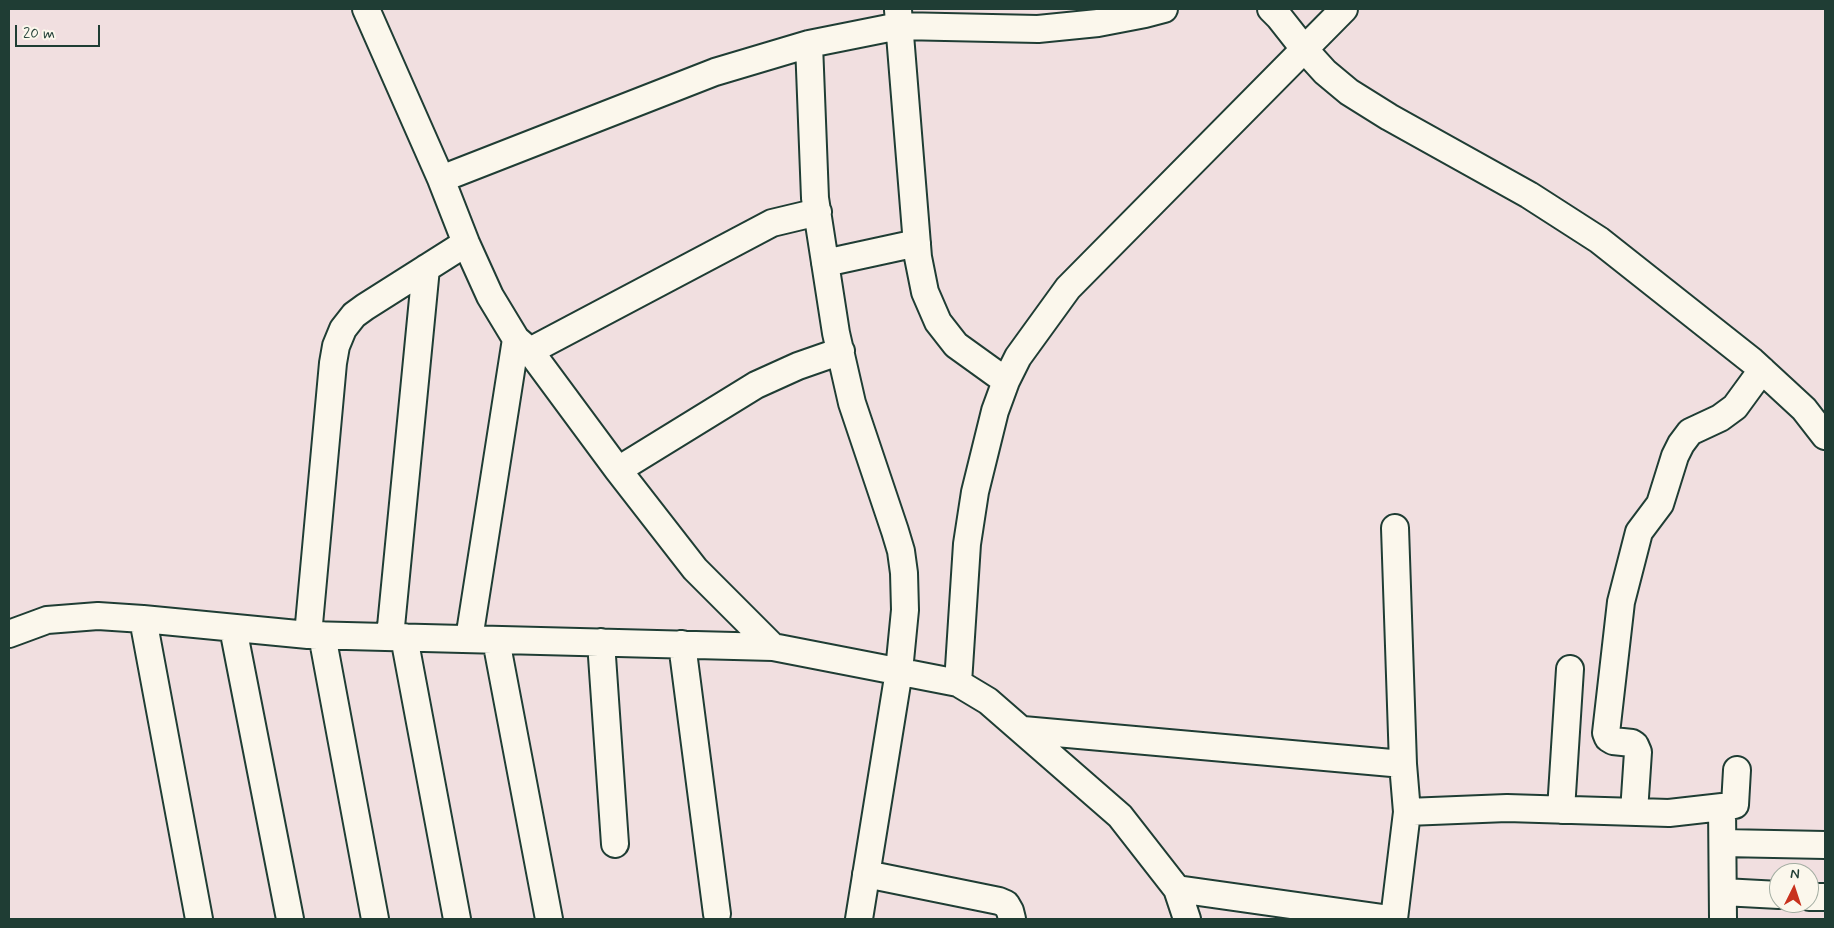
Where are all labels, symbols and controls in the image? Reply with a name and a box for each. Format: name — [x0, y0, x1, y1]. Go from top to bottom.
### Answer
scale bar — [18, 15, 102, 47]
text: 20 m — [23, 24, 55, 44]
north arrow — [1769, 863, 1819, 913]
text: N — [1790, 865, 1800, 883]

